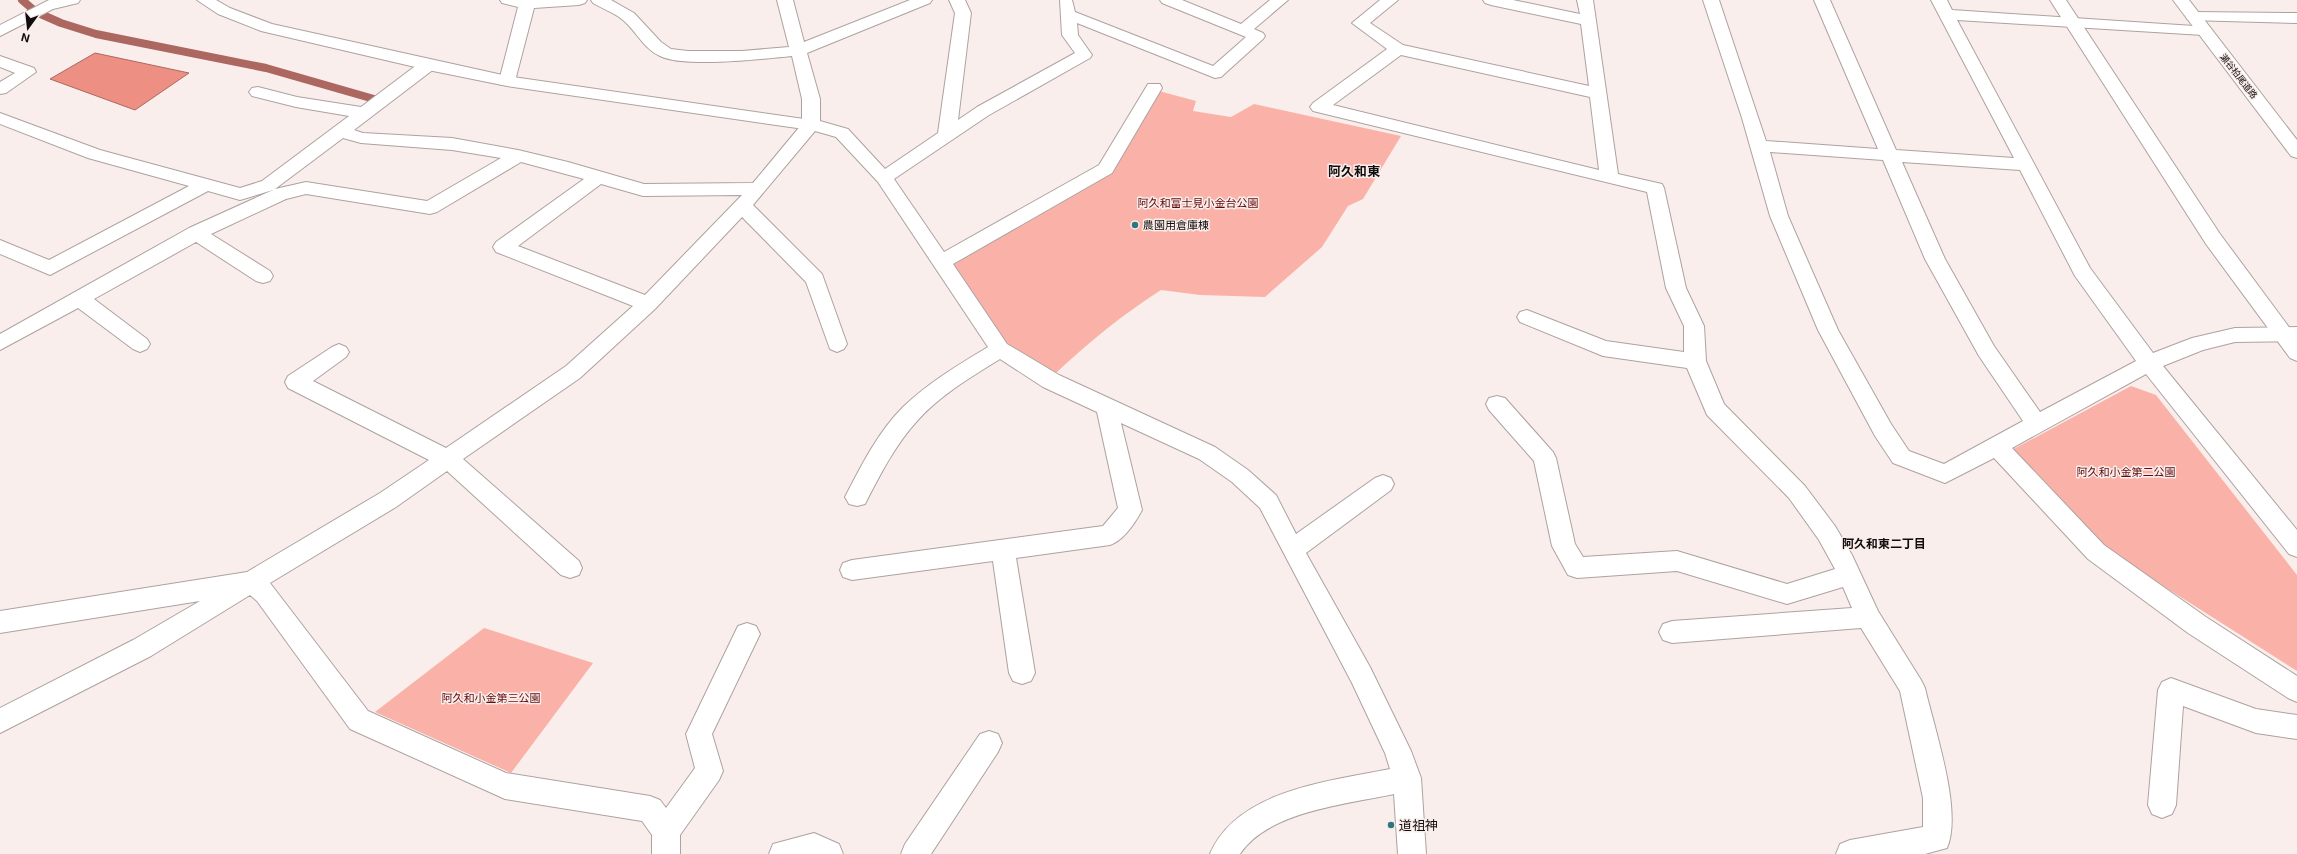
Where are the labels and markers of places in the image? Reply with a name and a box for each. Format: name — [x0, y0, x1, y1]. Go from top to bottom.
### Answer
place label: 農園用倉庫棟 — [1143, 218, 1209, 232]
marker: 農園用倉庫棟 — [1130, 220, 1140, 230]
place label: 道祖神 — [1399, 817, 1438, 833]
marker: 道祖神 — [1386, 820, 1396, 830]

